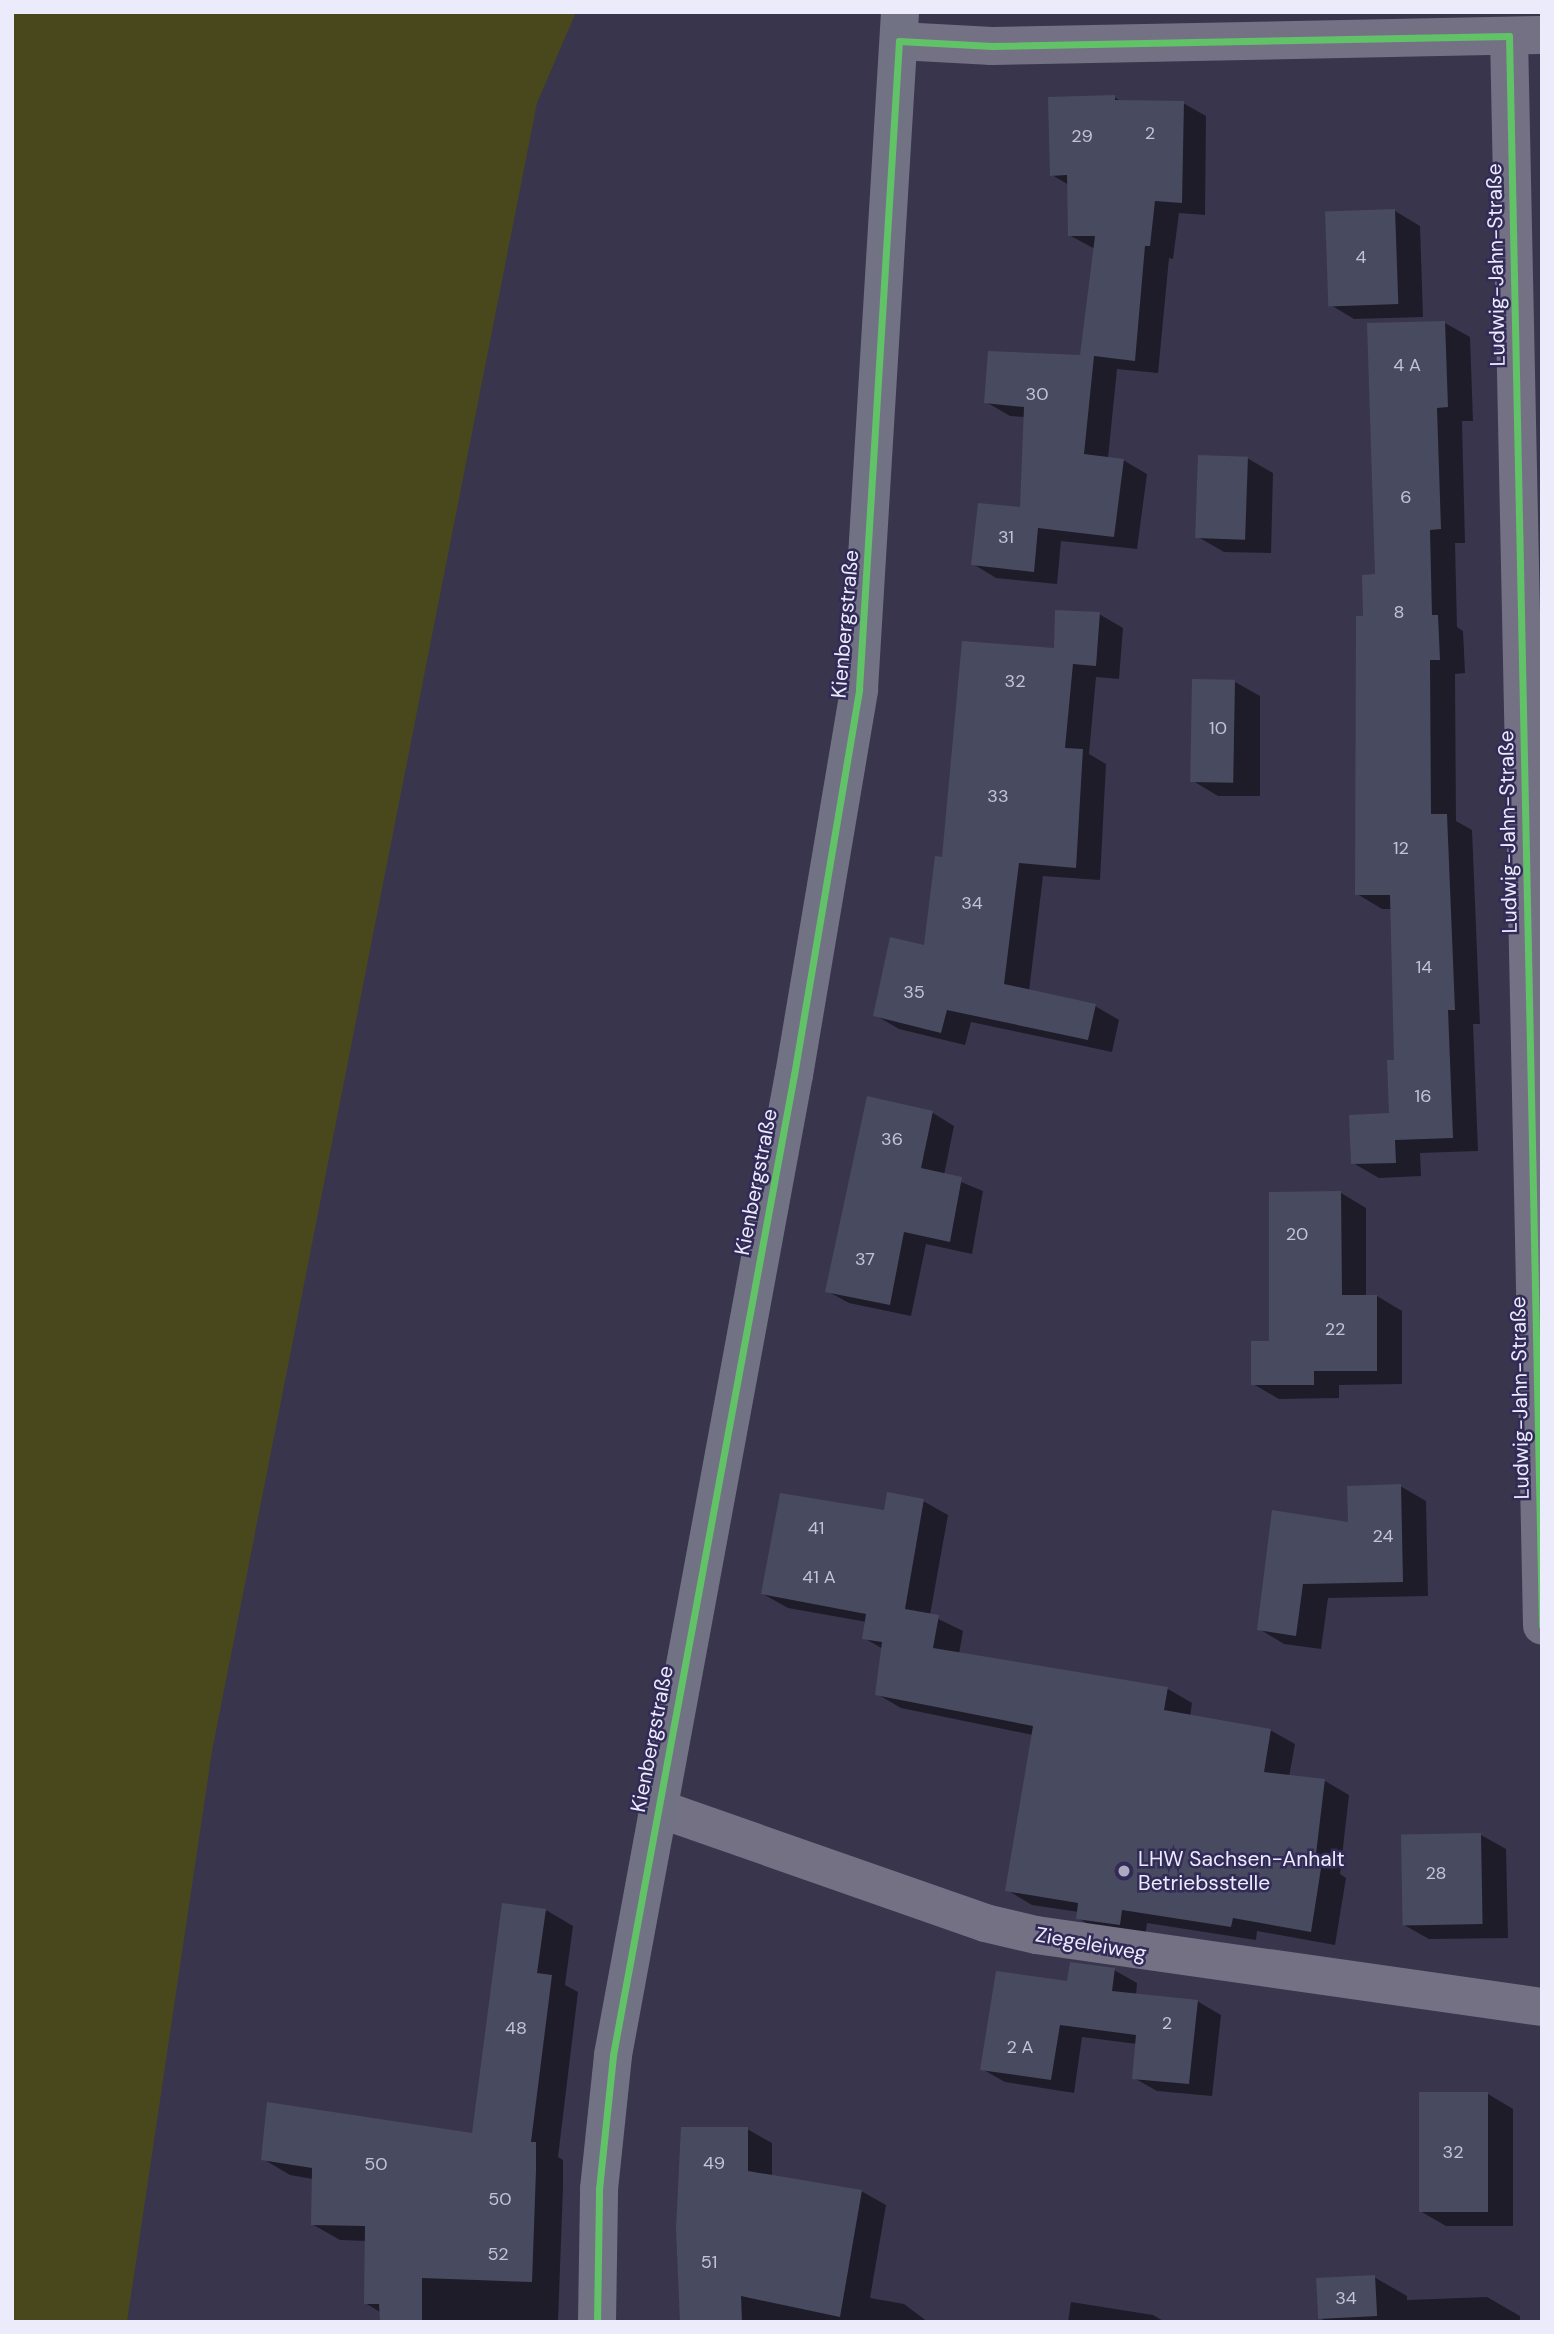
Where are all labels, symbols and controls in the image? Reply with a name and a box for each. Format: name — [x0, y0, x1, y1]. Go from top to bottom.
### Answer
house number: 2 — [1145, 122, 1155, 144]
house number: 29 — [1071, 125, 1093, 147]
street label: Ludwig-Jahn-Straße — [1482, 163, 1510, 367]
house number: 4 — [1356, 246, 1366, 268]
house number: 4 A — [1393, 354, 1421, 376]
house number: 30 — [1026, 383, 1048, 405]
house number: 6 — [1400, 486, 1412, 508]
house number: 31 — [998, 526, 1014, 548]
street label: Kienbergstraße — [826, 549, 864, 699]
house number: 8 — [1394, 601, 1404, 623]
house number: 32 — [1004, 670, 1026, 692]
house number: 10 — [1209, 717, 1227, 739]
street label: Ludwig-Jahn-Straße — [1494, 730, 1522, 934]
house number: 33 — [987, 785, 1009, 807]
house number: 12 — [1393, 837, 1409, 859]
house number: 34 — [961, 892, 983, 914]
house number: 14 — [1416, 956, 1432, 978]
house number: 35 — [903, 981, 925, 1003]
house number: 16 — [1415, 1085, 1431, 1107]
street label: Kienbergstraße — [729, 1107, 783, 1257]
house number: 36 — [881, 1128, 903, 1150]
house number: 20 — [1286, 1223, 1308, 1245]
house number: 37 — [855, 1248, 875, 1270]
street label: Ludwig-Jahn-Straße — [1506, 1296, 1534, 1500]
house number: 22 — [1325, 1318, 1345, 1340]
house number: 41 — [808, 1517, 824, 1539]
house number: 24 — [1373, 1525, 1393, 1547]
house number: 41 A — [802, 1566, 836, 1588]
street label: Kienbergstraße — [625, 1664, 679, 1814]
place label: LHW Sachsen-Anhalt Betriebsstelle — [1138, 1846, 1345, 1896]
house number: 28 — [1425, 1862, 1447, 1884]
marker: LHW Sachsen-Anhalt Betriebsstelle — [1116, 1863, 1132, 1879]
street label: Ziegeleiweg — [1033, 1922, 1149, 1966]
house number: 2 — [1162, 2012, 1172, 2034]
house number: 48 — [505, 2017, 527, 2039]
house number: 2 A — [1006, 2036, 1034, 2058]
house number: 32 — [1442, 2141, 1464, 2163]
house number: 49 — [703, 2152, 725, 2174]
house number: 50 — [364, 2153, 388, 2175]
house number: 50 — [488, 2188, 512, 2210]
house number: 52 — [487, 2243, 509, 2265]
house number: 51 — [701, 2251, 717, 2273]
house number: 34 — [1335, 2287, 1357, 2309]

